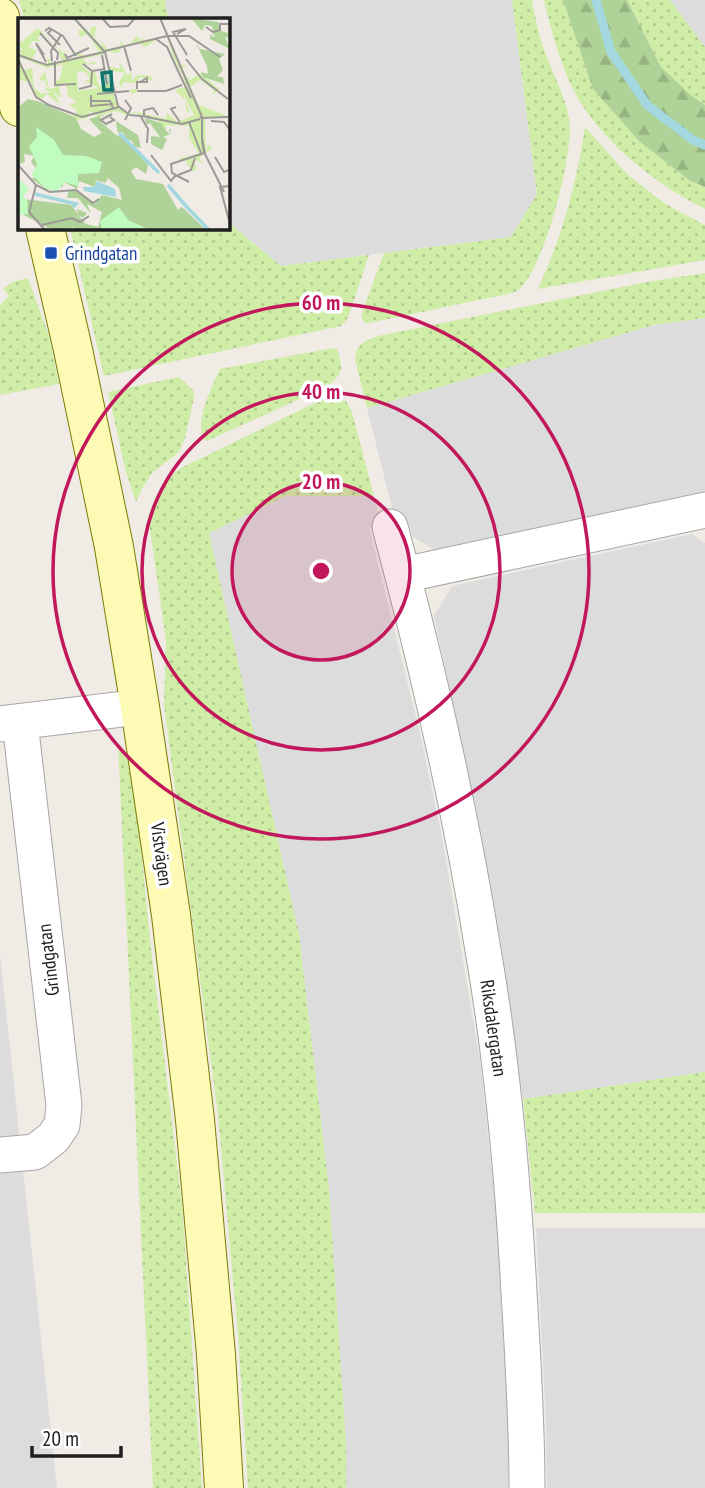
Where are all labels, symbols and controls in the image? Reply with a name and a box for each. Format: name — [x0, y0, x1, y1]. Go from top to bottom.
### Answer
inset map — [18, 18, 229, 229]
place label: Grindgatan — [65, 241, 137, 265]
marker: Grindgatan — [43, 245, 59, 261]
text: 60 m — [302, 289, 340, 316]
text: 40 m — [302, 378, 340, 405]
text: 20 m — [302, 468, 340, 495]
centre of rings — [309, 559, 333, 583]
street label: Vistvägen — [146, 820, 178, 887]
street label: Grindgatan — [32, 923, 64, 997]
street label: Riksdalergatan — [475, 978, 513, 1078]
scale bar — [32, 1414, 121, 1458]
text: 20 m — [42, 1425, 79, 1452]

